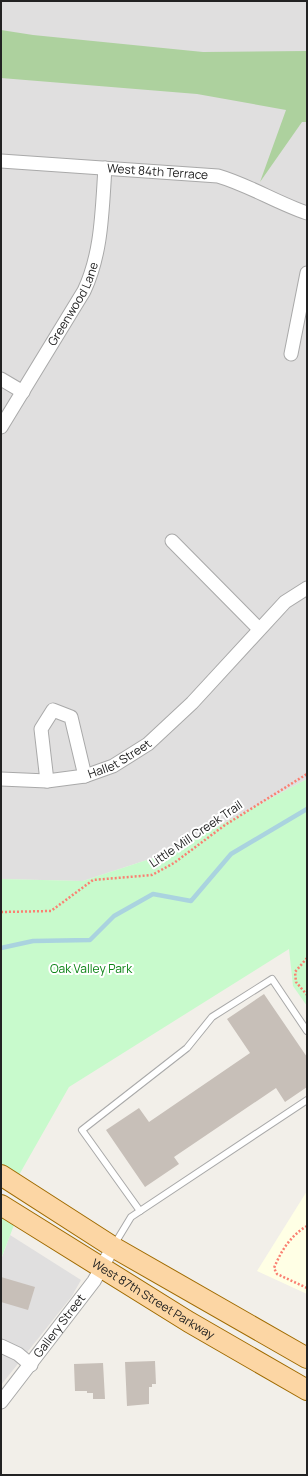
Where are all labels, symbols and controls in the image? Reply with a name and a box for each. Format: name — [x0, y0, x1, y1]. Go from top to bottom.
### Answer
street label: West 84th Terrace — [107, 159, 209, 183]
street label: Greenwood Lane — [43, 260, 102, 349]
street label: Hallet Street — [85, 736, 155, 782]
street label: Little Mill Creek Trail — [146, 796, 246, 871]
park label: Oak Valley Park — [50, 960, 133, 977]
street label: West 87th Street Parkway — [89, 1255, 219, 1343]
street label: Gallery Street — [29, 1290, 89, 1361]

